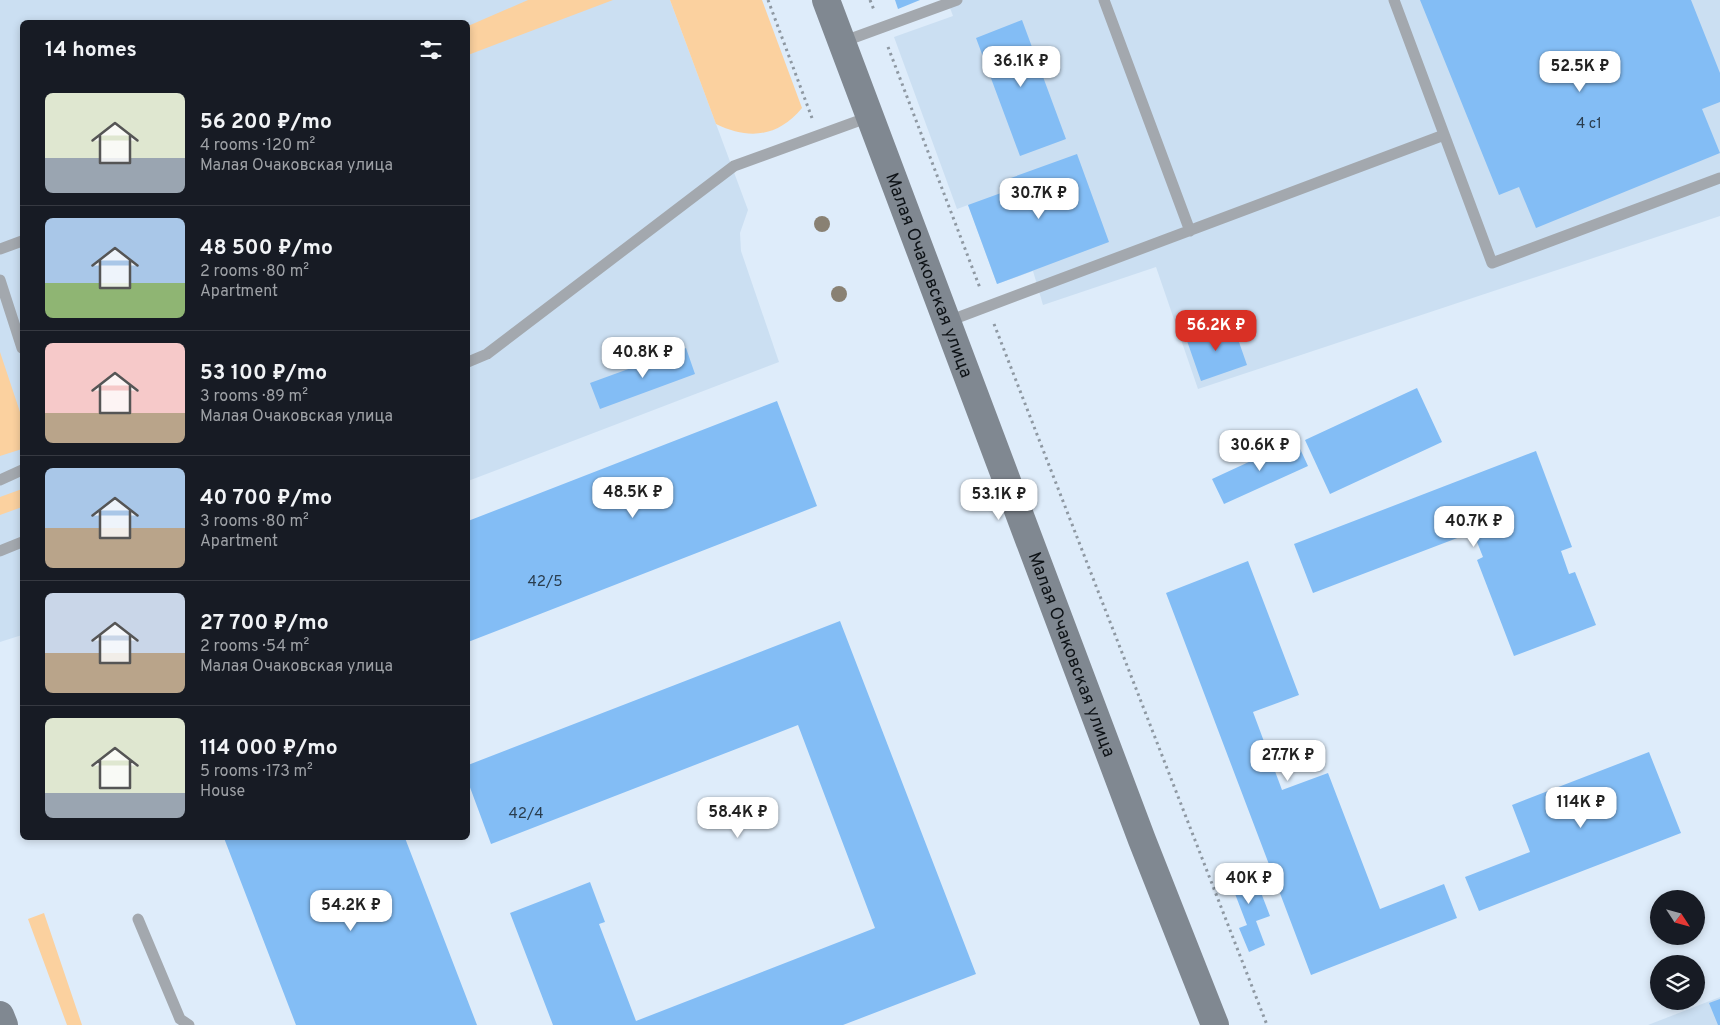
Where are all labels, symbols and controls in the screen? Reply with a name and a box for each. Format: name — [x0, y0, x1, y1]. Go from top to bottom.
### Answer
icon: filters — [417, 36, 445, 64]
text: 14 homes — [45, 37, 137, 64]
pin: 36.1K ₽ — [975, 46, 1067, 88]
pin: 52.5K ₽ — [1534, 51, 1626, 93]
text: 36.1K ₽ — [993, 52, 1049, 72]
text: 52.5K ₽ — [1550, 57, 1610, 77]
text: 56 200 ₽/mo — [200, 109, 332, 136]
icon: home — [85, 113, 145, 173]
house number: 4 с1 — [1576, 115, 1602, 134]
text: 4 rooms · 120 m² — [200, 136, 315, 156]
text: Малая Очаковская улица — [200, 156, 393, 176]
street label: Малая Очаковская улица — [879, 170, 977, 381]
pin: 30.7K ₽ — [993, 178, 1085, 220]
text: 30.7K ₽ — [1011, 184, 1067, 204]
text: 48 500 ₽/mo — [200, 235, 333, 262]
icon: home — [85, 238, 145, 298]
text: 2 rooms · 80 m² — [200, 262, 309, 282]
text: Apartment — [200, 282, 278, 302]
pin: 56.2K ₽ — [1170, 310, 1262, 352]
text: 56.2K ₽ — [1186, 316, 1246, 336]
pin: 40.8K ₽ — [597, 336, 689, 379]
text: 40.8K ₽ — [613, 343, 673, 363]
text: 53 100 ₽/mo — [200, 360, 327, 387]
icon: home — [85, 363, 145, 423]
text: 3 rooms · 89 m² — [200, 387, 308, 407]
text: Малая Очаковская улица — [200, 407, 393, 427]
pin: 30.6K ₽ — [1214, 430, 1306, 472]
text: 30.6K ₽ — [1230, 436, 1290, 456]
pin: 48.5K ₽ — [587, 476, 679, 519]
pin: 53.1K ₽ — [953, 478, 1045, 521]
text: 48.5K ₽ — [603, 483, 663, 503]
text: 40 700 ₽/mo — [200, 485, 332, 512]
text: 53.1K ₽ — [971, 485, 1027, 505]
icon: home — [85, 488, 145, 548]
pin: 40.7K ₽ — [1428, 506, 1520, 548]
text: 3 rooms · 80 m² — [200, 512, 309, 532]
text: 40.7K ₽ — [1445, 512, 1503, 532]
text: Apartment — [200, 532, 278, 552]
street label: Малая Очаковская улица — [1022, 549, 1120, 761]
house number: 42/5 — [527, 573, 563, 592]
text: 27 700 ₽/mo — [200, 610, 329, 637]
icon: home — [85, 613, 145, 673]
text: 2 rooms · 54 m² — [200, 637, 309, 657]
text: Малая Очаковская улица — [200, 657, 393, 677]
text: 114 000 ₽/mo — [200, 735, 338, 762]
icon: home — [85, 738, 145, 798]
pin: 27.7K ₽ — [1242, 740, 1334, 782]
text: 27.7K ₽ — [1261, 746, 1315, 766]
text: 5 rooms · 173 m² — [200, 762, 313, 782]
text: House — [200, 782, 245, 802]
pin: 114K ₽ — [1540, 786, 1622, 829]
text: 114K ₽ — [1557, 793, 1605, 813]
pin: 58.4K ₽ — [692, 796, 784, 839]
text: 58.4K ₽ — [708, 803, 768, 823]
house number: 42/4 — [508, 805, 544, 824]
pin: 40K ₽ — [1214, 862, 1284, 905]
text: 40K ₽ — [1226, 869, 1272, 889]
pin: 54.2K ₽ — [305, 890, 397, 932]
north arrow — [1650, 890, 1705, 945]
map controls — [1650, 890, 1705, 1010]
text: 54.2K ₽ — [321, 896, 381, 916]
button: layers — [1650, 955, 1705, 1010]

